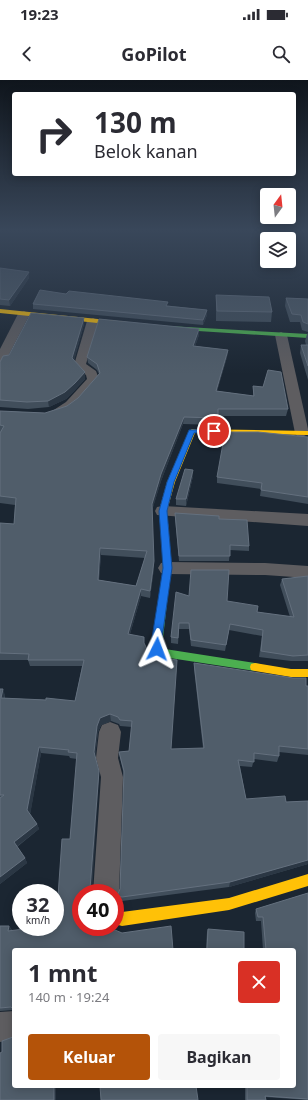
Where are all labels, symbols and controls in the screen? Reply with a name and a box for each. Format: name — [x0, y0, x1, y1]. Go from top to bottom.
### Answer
text: 19:23 — [20, 4, 59, 24]
text: GoPilot — [121, 42, 187, 66]
icon: back — [16, 43, 38, 65]
icon: search — [270, 43, 292, 65]
text: 130 m — [94, 103, 177, 141]
icon: right — [28, 108, 80, 160]
text: Belok kanan — [94, 139, 198, 163]
north arrow — [260, 188, 296, 224]
map controls — [260, 188, 296, 268]
button: layers — [260, 232, 296, 268]
pin — [197, 414, 231, 448]
icon: arrive — [203, 420, 225, 442]
position arrow — [136, 628, 178, 670]
speed limit sign: 40 — [72, 884, 124, 936]
text: 32 — [27, 891, 49, 918]
text: km/h — [26, 913, 50, 927]
text: 1 mnt — [28, 956, 97, 989]
button: close — [238, 961, 280, 1003]
text: 140 m · 19:24 — [28, 988, 109, 1006]
button: Keluar — [28, 1034, 150, 1080]
button: Bagikan — [158, 1034, 280, 1080]

